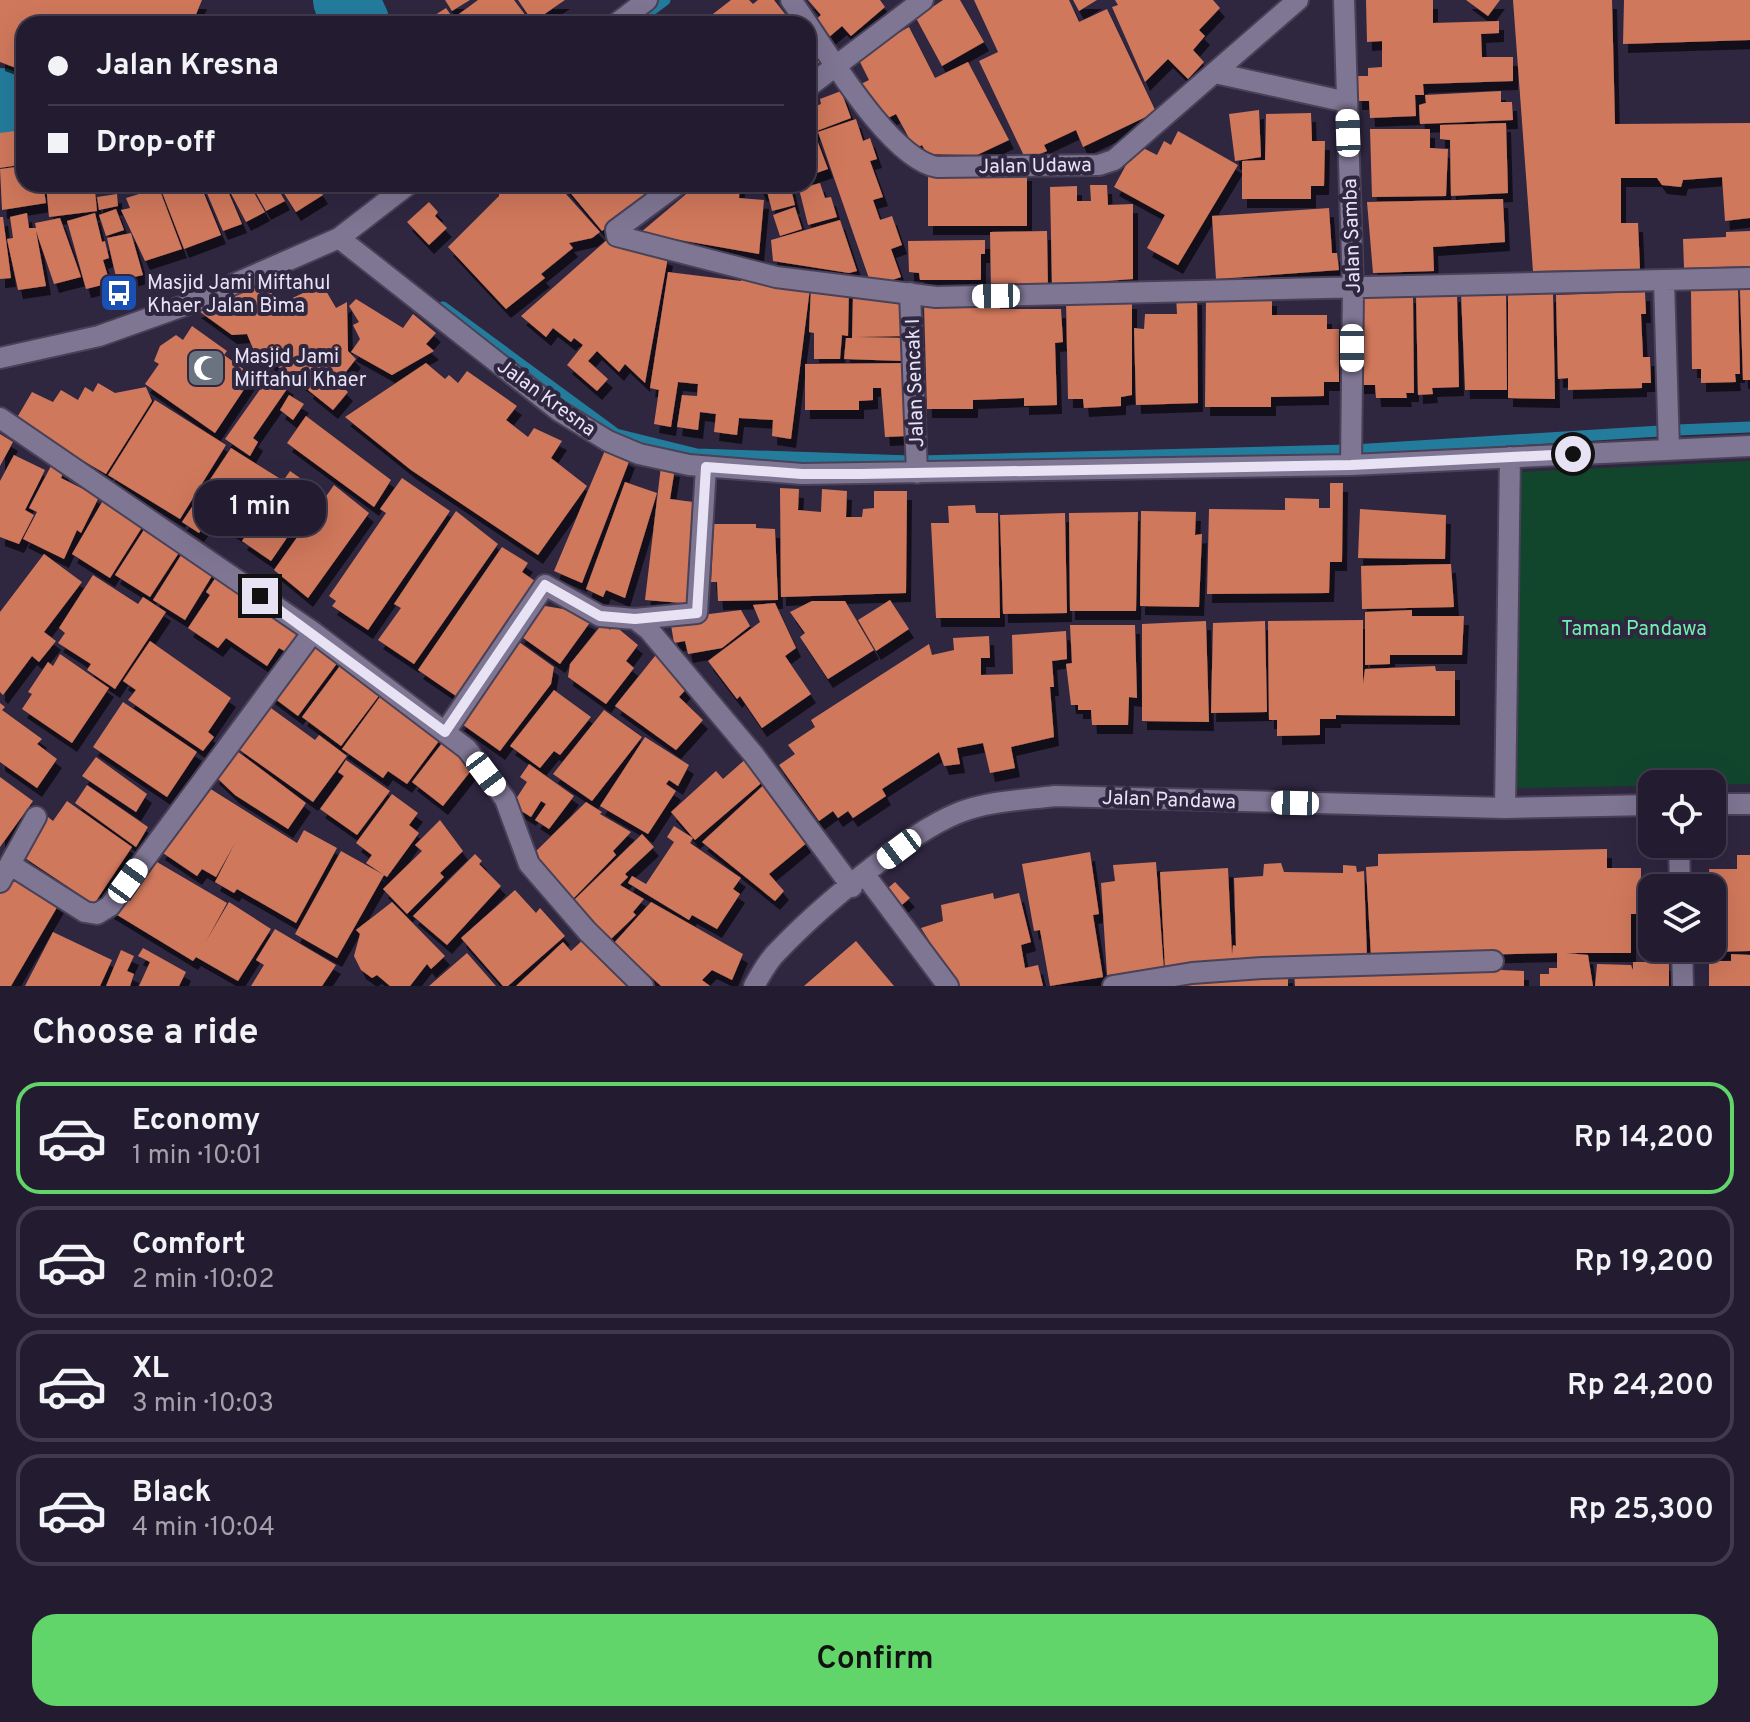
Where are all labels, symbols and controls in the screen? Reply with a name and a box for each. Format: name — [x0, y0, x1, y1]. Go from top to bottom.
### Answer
text: Jalan Kresna — [96, 48, 279, 85]
car — [1335, 109, 1361, 157]
text: Drop-off — [96, 125, 215, 162]
street label: Jalan Udawa — [978, 153, 1092, 181]
street label: Jalan Samba — [1338, 178, 1368, 294]
place label: Masjid Jami Miftahul Khaer Jalan Bima — [147, 271, 331, 320]
bus stop icon: Masjid Jami Miftahul Khaer Jalan Bima — [98, 272, 140, 314]
car — [972, 284, 1020, 308]
street label: Jalan Sencak I — [901, 318, 931, 448]
car — [1340, 324, 1364, 372]
place label: Masjid Jami Miftahul Khaer — [234, 345, 367, 394]
mosque icon: Masjid Jami Miftahul Khaer — [185, 347, 227, 389]
street label: Jalan Kresna — [491, 354, 600, 443]
route start — [1555, 436, 1591, 472]
callout: 1 min — [194, 480, 326, 536]
text: 1 min — [229, 491, 291, 524]
route end — [242, 578, 278, 614]
park label: Taman Pandawa — [1561, 617, 1707, 643]
car — [462, 748, 510, 800]
map controls — [1638, 770, 1726, 962]
button: locate — [1638, 770, 1726, 858]
street label: Jalan Pandawa — [1101, 786, 1236, 816]
car — [1271, 791, 1319, 815]
car — [873, 825, 925, 873]
car — [104, 855, 152, 907]
button: layers — [1638, 874, 1726, 962]
text: Choose a ride — [32, 1011, 258, 1057]
icon: car — [36, 1102, 108, 1174]
text: Economy — [132, 1103, 260, 1140]
text: Rp 14,200 — [1574, 1120, 1714, 1157]
text: 1 min · 10:01 — [132, 1140, 262, 1173]
icon: car — [36, 1226, 108, 1298]
text: Comfort — [132, 1227, 245, 1264]
text: Rp 19,200 — [1574, 1244, 1714, 1281]
text: 2 min · 10:02 — [132, 1264, 274, 1297]
icon: car — [36, 1350, 108, 1422]
text: XL — [132, 1351, 169, 1388]
text: Rp 24,200 — [1567, 1368, 1714, 1405]
text: 3 min · 10:03 — [132, 1388, 274, 1421]
icon: car — [36, 1474, 108, 1546]
text: Black — [132, 1475, 211, 1512]
text: Rp 25,300 — [1568, 1492, 1714, 1529]
text: 4 min · 10:04 — [132, 1512, 275, 1545]
button: Confirm — [32, 1614, 1718, 1706]

